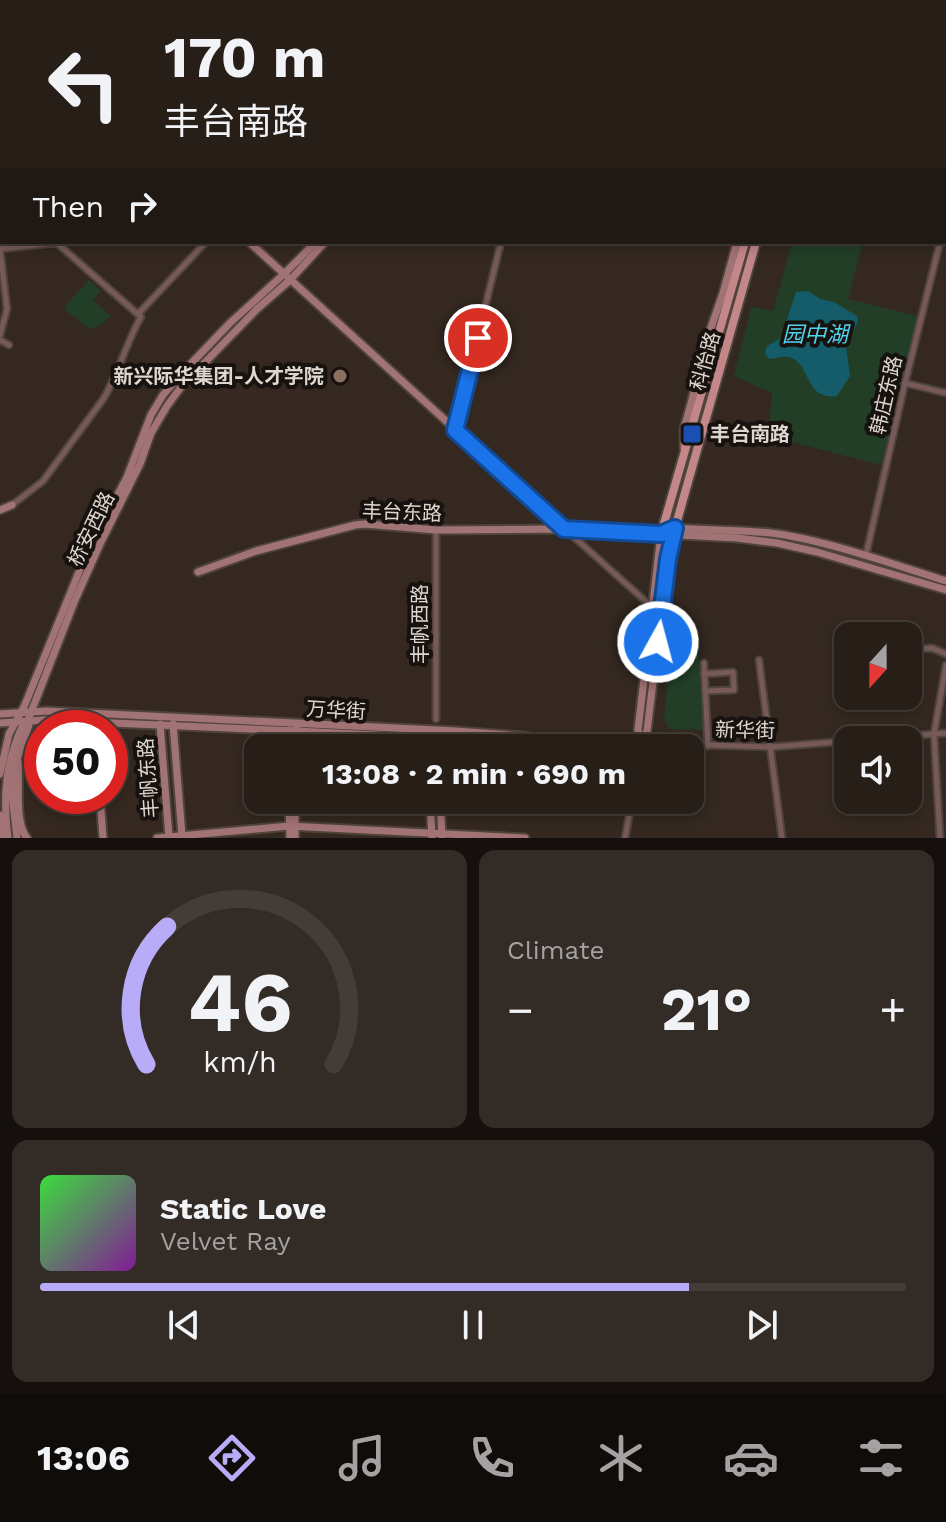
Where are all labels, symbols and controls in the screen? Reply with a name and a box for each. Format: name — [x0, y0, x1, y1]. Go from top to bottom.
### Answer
text: 170 m — [164, 25, 326, 91]
icon: left — [32, 32, 136, 136]
text: 丰台南路 — [164, 101, 308, 143]
icon: right — [120, 184, 164, 228]
text: Then — [32, 189, 104, 224]
pin — [444, 304, 512, 372]
icon: arrive — [456, 316, 500, 360]
water label: 园中湖 — [782, 322, 851, 347]
street label: 科怡路 — [685, 329, 725, 393]
street label: 韩庄东路 — [865, 353, 907, 437]
place label: 新兴际华集团-人才学院 — [113, 364, 324, 388]
marker: 新兴际华集团-人才学院 — [331, 367, 349, 385]
place label: 丰台南路 — [710, 422, 790, 446]
marker: 丰台南路 — [681, 423, 703, 445]
street label: 桥安西路 — [63, 488, 119, 570]
street label: 丰台东路 — [362, 499, 442, 525]
street label: 丰帆西路 — [408, 584, 432, 664]
position arrow — [616, 600, 700, 684]
north arrow — [834, 622, 922, 710]
map controls — [834, 622, 922, 814]
street label: 万华街 — [305, 696, 367, 724]
speed limit sign: 50 — [24, 710, 128, 814]
street label: 新华街 — [715, 717, 775, 743]
button: sound — [834, 726, 922, 814]
street label: 丰帆东路 — [133, 737, 163, 819]
text: 13:08 · 2 min · 690 m — [322, 756, 626, 791]
text: Climate — [507, 935, 605, 965]
text: 46 — [187, 954, 292, 1051]
text: 21° — [661, 974, 752, 1045]
text: − — [507, 984, 534, 1036]
text: + — [879, 984, 906, 1036]
text: km/h — [203, 1045, 276, 1079]
text: Static Love — [160, 1191, 326, 1226]
text: Velvet Ray — [160, 1226, 291, 1256]
icon: previous — [162, 1303, 206, 1347]
icon: pause — [451, 1303, 495, 1347]
icon: next — [740, 1303, 784, 1347]
icon: directions — [204, 1430, 260, 1486]
icon: music — [334, 1430, 390, 1486]
icon: phone — [464, 1430, 520, 1486]
icon: climate — [593, 1430, 649, 1486]
icon: car — [723, 1430, 779, 1486]
icon: filters — [853, 1430, 909, 1486]
text: 13:06 — [37, 1437, 130, 1479]

